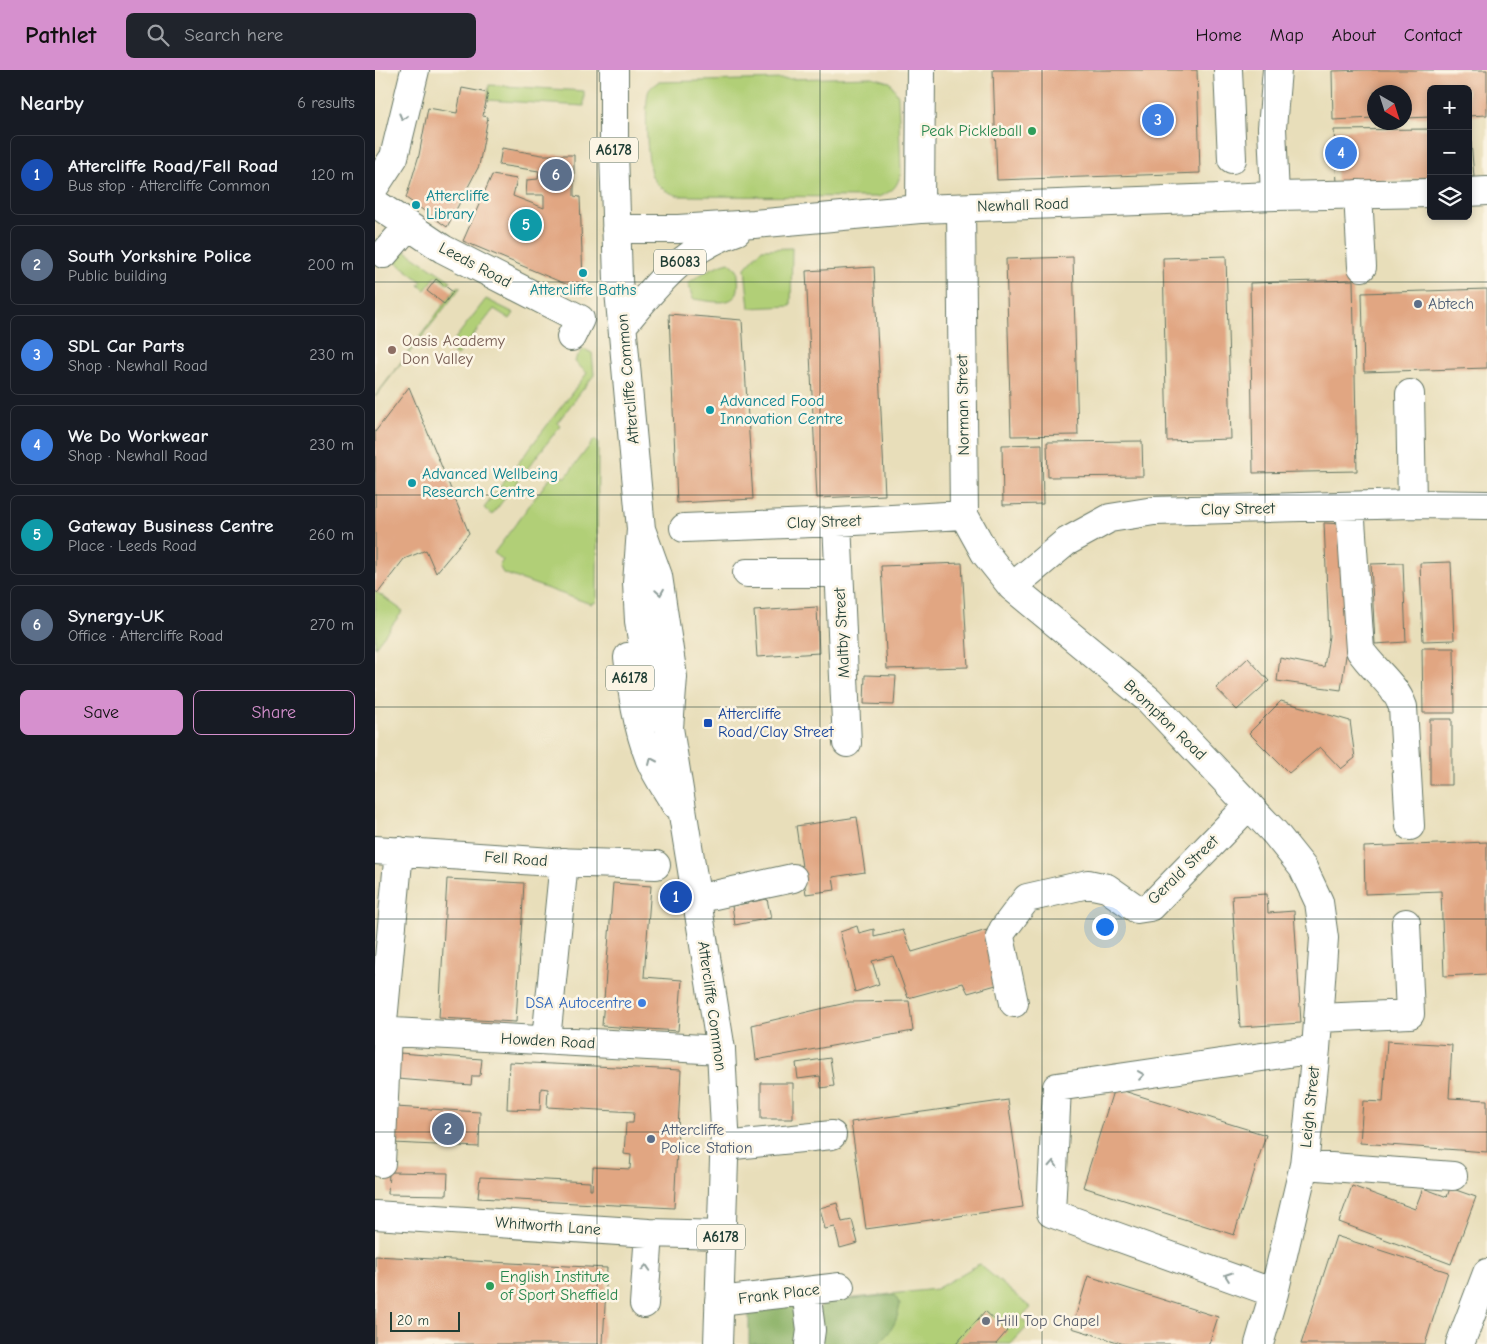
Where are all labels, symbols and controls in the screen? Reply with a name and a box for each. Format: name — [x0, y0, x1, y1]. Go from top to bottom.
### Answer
search box — [126, 13, 476, 58]
text: Pathlet — [25, 21, 96, 49]
icon: search — [144, 21, 172, 49]
text: Search here — [184, 24, 283, 46]
text: Home — [1195, 25, 1242, 46]
text: Map — [1270, 25, 1304, 46]
text: About — [1332, 25, 1376, 46]
text: Contact — [1404, 25, 1462, 46]
north arrow — [1367, 85, 1412, 130]
map controls — [1427, 85, 1472, 220]
button: + — [1427, 85, 1472, 130]
text: Nearby — [20, 91, 84, 115]
text: 6 results — [297, 94, 355, 112]
pin: 3 — [1142, 101, 1174, 139]
one-way arrow — [398, 113, 409, 122]
place label: Peak Pickleball — [921, 122, 1022, 140]
marker: Peak Pickleball — [1026, 125, 1038, 137]
button: − — [1427, 130, 1472, 175]
pin: 4 — [1325, 134, 1357, 172]
road number: A6178 — [590, 138, 638, 162]
text: Attercliffe Road/Fell Road — [68, 155, 278, 177]
pin: 6 — [540, 156, 572, 194]
text: 1 — [34, 166, 40, 184]
text: 120 m — [311, 166, 354, 184]
button: layers — [1427, 175, 1472, 220]
text: Bus stop · Attercliffe Common — [68, 177, 270, 195]
place label: Attercliffe Library — [426, 187, 489, 223]
street label: Newhall Road — [977, 194, 1069, 216]
marker: Attercliffe Library — [410, 199, 422, 211]
pin: 5 — [510, 206, 542, 244]
street label: Leeds Road — [436, 239, 514, 291]
text: South Yorkshire Police — [68, 245, 251, 267]
road number: B6083 — [654, 250, 706, 274]
text: 2 — [33, 256, 41, 274]
text: 200 m — [308, 256, 354, 274]
text: Public building — [68, 267, 167, 285]
marker: Attercliffe Baths — [577, 267, 589, 279]
place label: Attercliffe Baths — [530, 281, 637, 299]
place label: Abtech — [1428, 295, 1474, 313]
marker: Abtech — [1412, 298, 1424, 310]
street label: Attercliffe Common — [613, 313, 643, 445]
place label: Oasis Academy Don Valley — [402, 332, 506, 368]
text: SDL Car Parts — [68, 335, 184, 357]
marker: Oasis Academy Don Valley — [386, 344, 398, 356]
text: 3 — [33, 346, 41, 364]
text: 230 m — [309, 346, 354, 364]
street label: Norman Street — [953, 354, 973, 456]
text: Shop · Newhall Road — [68, 357, 208, 375]
place label: Advanced Food Innovation Centre — [720, 392, 843, 428]
marker: Advanced Food Innovation Centre — [704, 404, 716, 416]
text: We Do Workwear — [68, 425, 208, 447]
text: 4 — [33, 436, 41, 454]
text: 230 m — [309, 436, 354, 454]
text: Shop · Newhall Road — [68, 447, 208, 465]
place label: Advanced Wellbeing Research Centre — [422, 465, 558, 501]
marker: Advanced Wellbeing Research Centre — [406, 477, 418, 489]
street label: Clay Street — [1201, 499, 1276, 519]
street label: Clay Street — [787, 512, 862, 532]
text: Gateway Business Centre — [68, 515, 274, 537]
text: 5 — [33, 526, 41, 544]
text: 260 m — [309, 526, 354, 544]
text: Place · Leeds Road — [68, 537, 197, 555]
street label: Maltby Street — [831, 587, 853, 679]
one-way arrow — [654, 589, 665, 597]
text: Synergy-UK — [68, 605, 164, 627]
text: 6 — [33, 616, 41, 634]
text: 270 m — [310, 616, 354, 634]
text: Office · Attercliffe Road — [68, 627, 223, 645]
road number: A6178 — [606, 666, 654, 690]
street label: Brompton Road — [1120, 676, 1210, 764]
button: Save — [20, 690, 183, 735]
button: Share — [193, 690, 355, 735]
place label: Attercliffe Road/Clay Street — [718, 705, 834, 741]
marker: Attercliffe Road/Clay Street — [702, 717, 714, 729]
one-way arrow — [647, 757, 658, 766]
street label: Gerald Street — [1144, 832, 1222, 908]
street label: Fell Road — [484, 848, 548, 870]
pin: 1 — [660, 878, 692, 916]
your location — [1092, 914, 1118, 940]
street label: Attercliffe Common — [694, 940, 730, 1072]
place label: DSA Autocentre — [525, 994, 632, 1012]
marker: DSA Autocentre — [636, 997, 648, 1009]
street label: Howden Road — [500, 1030, 596, 1052]
street label: Leigh Street — [1297, 1065, 1323, 1149]
one-way arrow — [1137, 1070, 1146, 1080]
pin: 2 — [432, 1110, 464, 1148]
place label: Attercliffe Police Station — [661, 1121, 753, 1157]
marker: Attercliffe Police Station — [645, 1133, 657, 1145]
one-way arrow — [1048, 1160, 1059, 1168]
street label: Whitworth Lane — [494, 1213, 602, 1239]
road number: A6178 — [697, 1224, 745, 1250]
one-way arrow — [641, 1264, 652, 1272]
place label: English Institute of Sport Sheffield — [500, 1268, 618, 1304]
one-way arrow — [1224, 1272, 1233, 1282]
marker: English Institute of Sport Sheffield — [484, 1280, 496, 1292]
street label: Frank Place — [737, 1280, 821, 1308]
scale bar — [390, 1309, 460, 1332]
text: 20 m — [397, 1312, 429, 1329]
place label: Hill Top Chapel — [996, 1312, 1099, 1330]
marker: Hill Top Chapel — [980, 1315, 992, 1327]

